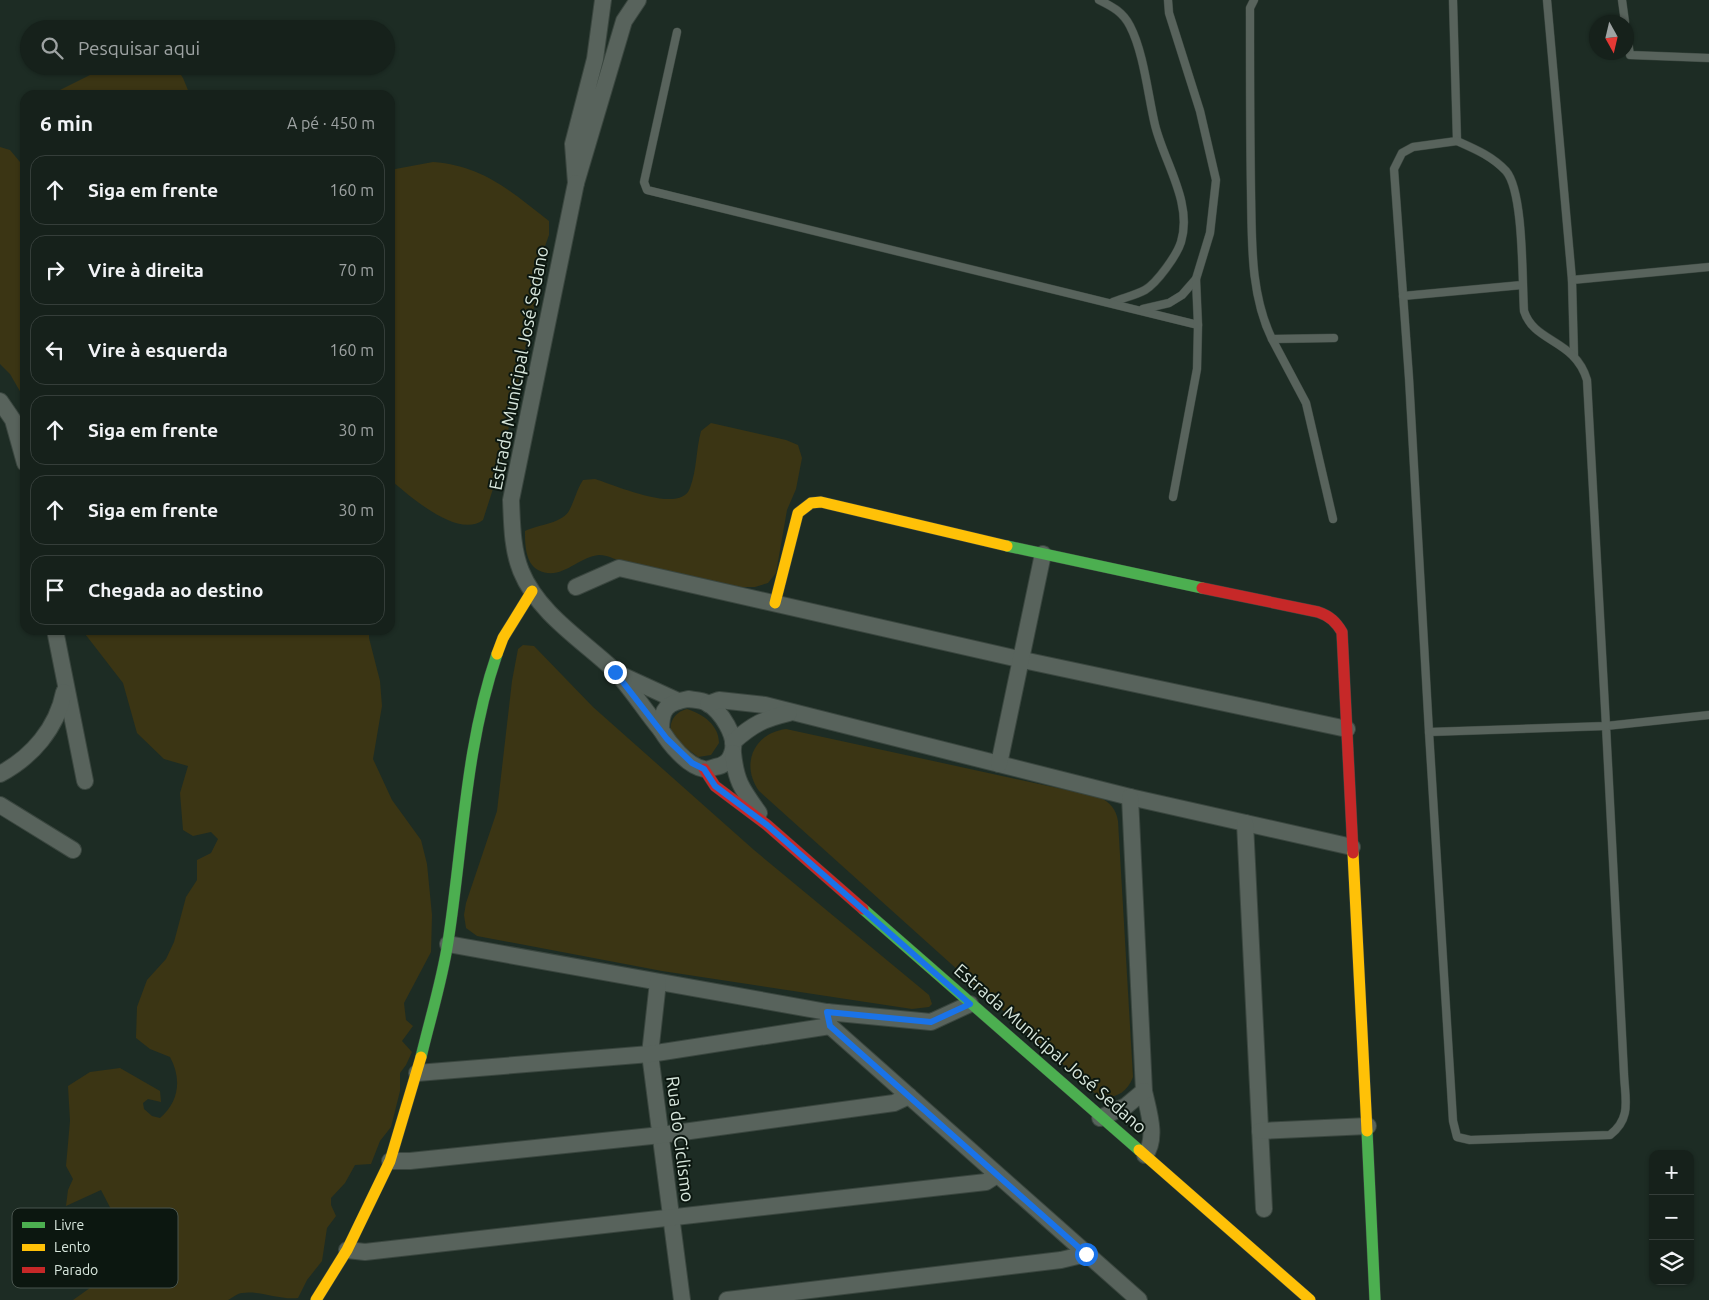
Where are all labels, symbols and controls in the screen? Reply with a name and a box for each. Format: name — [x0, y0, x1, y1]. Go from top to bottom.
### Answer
north arrow — [1589, 15, 1634, 60]
search box — [20, 20, 395, 75]
icon: search — [38, 34, 66, 62]
text: Pesquisar aqui — [78, 37, 200, 59]
text: 6 min — [40, 111, 93, 135]
text: A pé · 450 m — [287, 114, 375, 132]
icon: ahead — [41, 176, 69, 204]
text: Siga em frente — [88, 179, 218, 201]
text: 160 m — [329, 181, 374, 199]
street label: Estrada Municipal José Sedano — [485, 244, 551, 492]
icon: right — [41, 256, 69, 284]
text: Vire à direita — [88, 259, 204, 281]
text: 70 m — [338, 261, 374, 279]
icon: left — [41, 336, 69, 364]
text: Vire à esquerda — [88, 339, 228, 361]
text: 160 m — [329, 341, 374, 359]
icon: ahead — [41, 416, 69, 444]
text: Siga em frente — [88, 419, 218, 441]
text: 30 m — [338, 421, 374, 439]
icon: ahead — [41, 496, 69, 524]
text: Siga em frente — [88, 499, 218, 521]
text: 30 m — [338, 501, 374, 519]
icon: arrive — [41, 576, 69, 604]
text: Chegada ao destino — [88, 579, 264, 601]
route end — [604, 661, 627, 684]
street label: Estrada Municipal José Sedano — [951, 959, 1151, 1137]
street label: Rua do Ciclismo — [663, 1075, 699, 1203]
map controls — [1649, 1150, 1694, 1285]
button: + — [1649, 1150, 1694, 1195]
button: − — [1649, 1195, 1694, 1240]
legend — [12, 1208, 178, 1288]
text: Livre — [54, 1217, 84, 1233]
text: Lento — [54, 1239, 91, 1255]
button: layers — [1649, 1240, 1694, 1285]
route start — [1075, 1243, 1098, 1266]
text: Parado — [54, 1262, 98, 1278]

